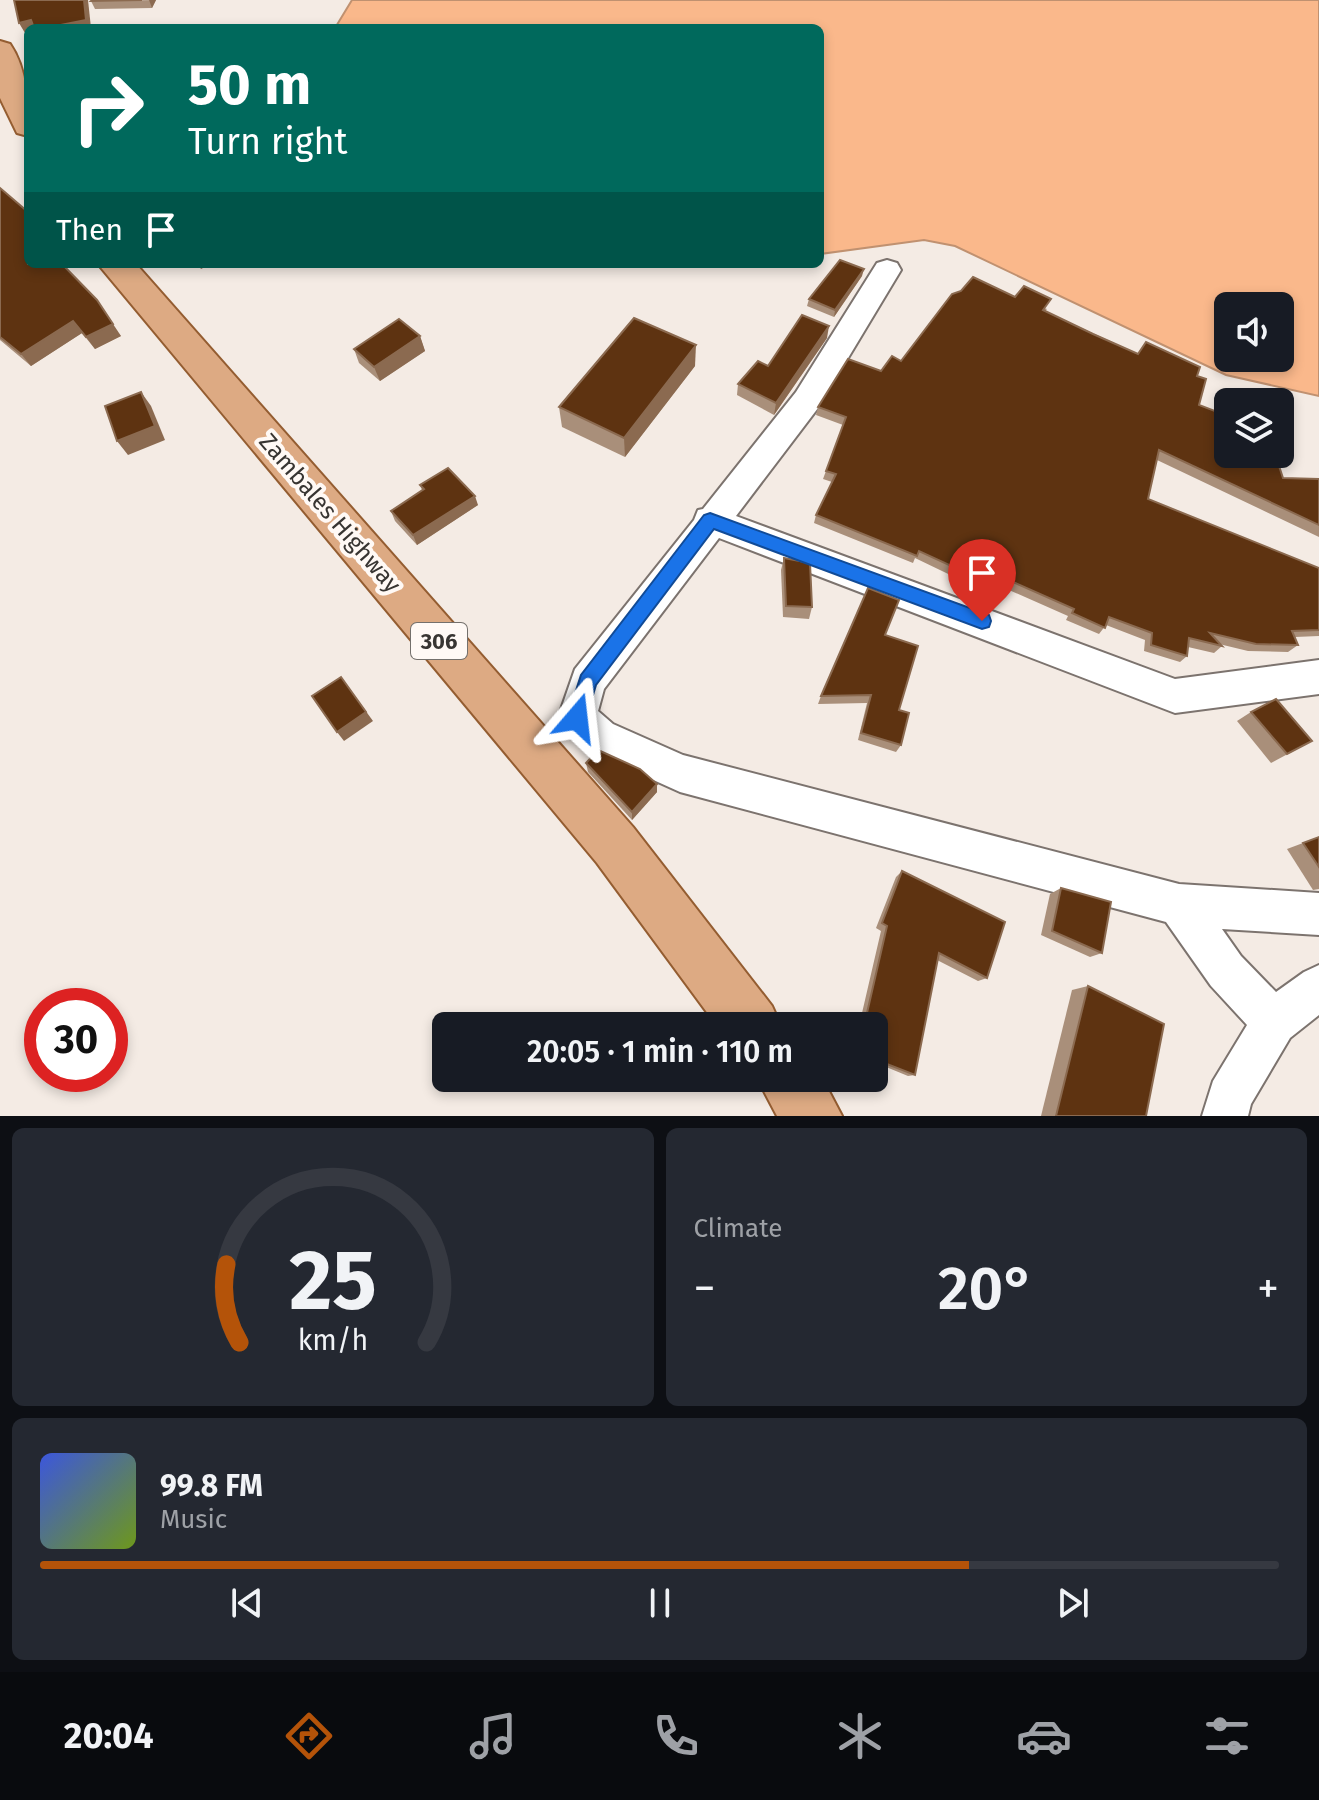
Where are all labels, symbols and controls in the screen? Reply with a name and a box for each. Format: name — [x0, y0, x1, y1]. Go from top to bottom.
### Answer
text: 50 m — [188, 52, 311, 119]
icon: right — [56, 56, 160, 160]
text: Turn right — [188, 120, 348, 164]
icon: arrive — [139, 208, 183, 252]
text: Then — [56, 212, 123, 248]
map controls — [1214, 292, 1294, 468]
button: sound — [1214, 292, 1294, 372]
button: layers — [1214, 388, 1294, 468]
street label: Zambales Highway — [253, 428, 407, 598]
pin — [948, 539, 1016, 621]
icon: arrive — [960, 551, 1004, 595]
road number: 306 — [411, 623, 467, 659]
position arrow — [535, 676, 619, 760]
speed limit sign: 30 — [24, 988, 128, 1092]
text: 20:05 · 1 min · 110 m — [527, 1034, 793, 1070]
text: Climate — [694, 1213, 782, 1244]
text: 25 — [289, 1231, 377, 1331]
text: 20° — [938, 1253, 1035, 1325]
text: − — [694, 1262, 716, 1315]
text: + — [1257, 1262, 1279, 1315]
text: km/h — [297, 1323, 368, 1358]
text: 99.8 FM — [160, 1468, 263, 1504]
text: Music — [160, 1504, 227, 1535]
icon: previous — [225, 1581, 269, 1625]
icon: pause — [638, 1581, 682, 1625]
icon: next — [1051, 1581, 1095, 1625]
icon: directions — [281, 1708, 337, 1764]
icon: music — [465, 1708, 521, 1764]
icon: phone — [648, 1708, 704, 1764]
icon: climate — [832, 1708, 888, 1764]
icon: car — [1016, 1708, 1072, 1764]
icon: filters — [1199, 1708, 1255, 1764]
text: 20:04 — [64, 1714, 154, 1758]

